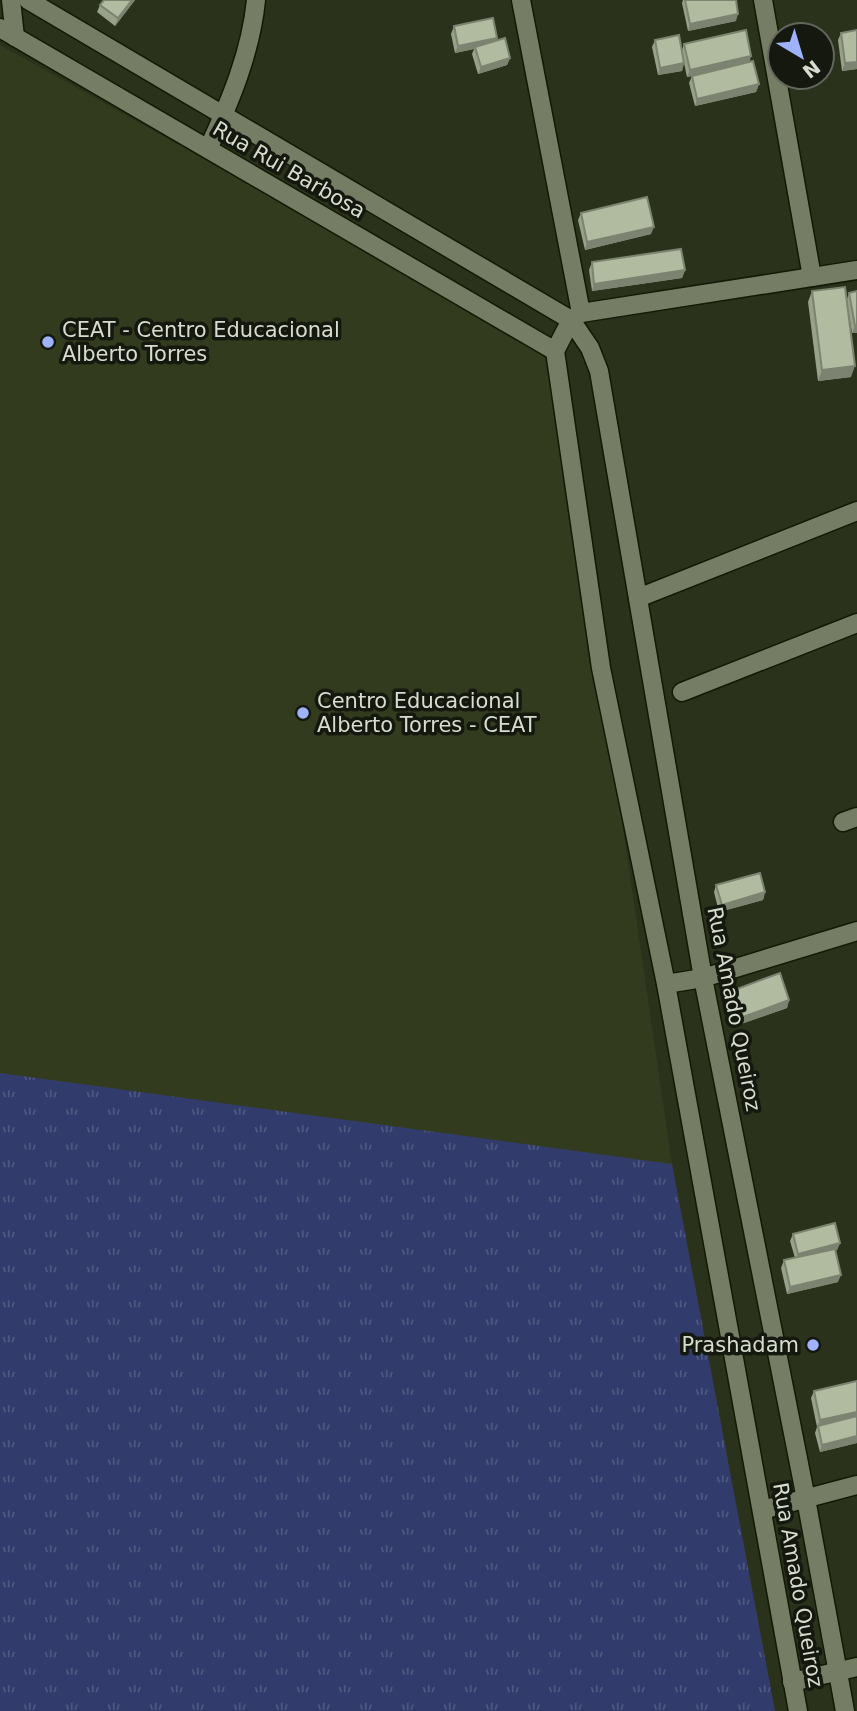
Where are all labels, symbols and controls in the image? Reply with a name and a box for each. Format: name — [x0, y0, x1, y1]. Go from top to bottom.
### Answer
north arrow — [766, 21, 836, 91]
text: N — [798, 56, 825, 83]
street label: Rua Rui Barbosa — [209, 117, 369, 223]
place label: CEAT - Centro Educacional Alberto Torres — [62, 318, 340, 366]
marker: CEAT - Centro Educacional Alberto Torres — [40, 334, 56, 350]
place label: Centro Educacional Alberto Torres - CEAT — [317, 689, 537, 737]
marker: Centro Educacional Alberto Torres - CEAT — [295, 705, 311, 721]
street label: Rua Amado Queiroz — [702, 905, 766, 1113]
place label: Prashadam — [681, 1333, 799, 1357]
marker: Prashadam — [805, 1337, 821, 1353]
street label: Rua Amado Queiroz — [768, 1481, 828, 1689]

